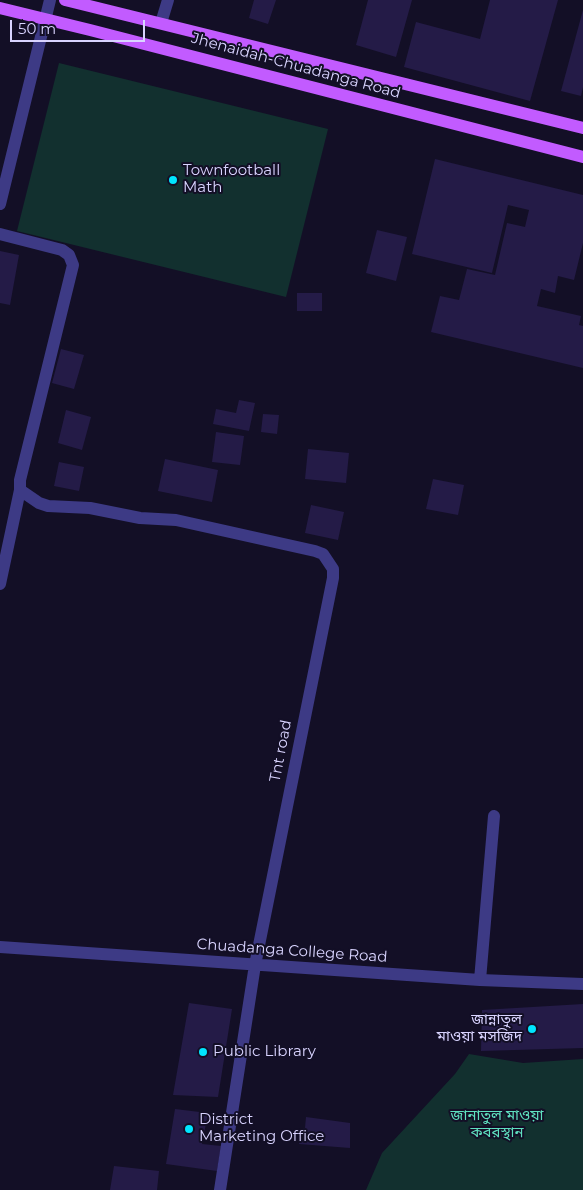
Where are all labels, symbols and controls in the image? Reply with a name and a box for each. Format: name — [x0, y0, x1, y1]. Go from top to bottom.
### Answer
scale bar — [12, 10, 148, 42]
text: 50 m — [18, 19, 56, 38]
street label: Jhenaidah-Chuadanga Road — [189, 29, 403, 103]
place label: Townfootball Math — [183, 162, 280, 197]
marker: Townfootball Math — [167, 174, 179, 186]
street label: Tnt road — [266, 718, 296, 784]
street label: Chuadanga College Road — [196, 935, 388, 967]
place label: জান্নাতুল মাওয়া মসজিদ — [437, 1011, 522, 1046]
marker: জান্নাতুল মাওয়া মসজিদ — [526, 1023, 538, 1035]
place label: Public Library — [213, 1043, 316, 1061]
marker: Public Library — [197, 1046, 209, 1058]
park label: জানাতুল মাওয়া কবরস্থান — [450, 1107, 544, 1142]
place label: District Marketing Office — [199, 1111, 324, 1146]
marker: District Marketing Office — [183, 1123, 195, 1135]

